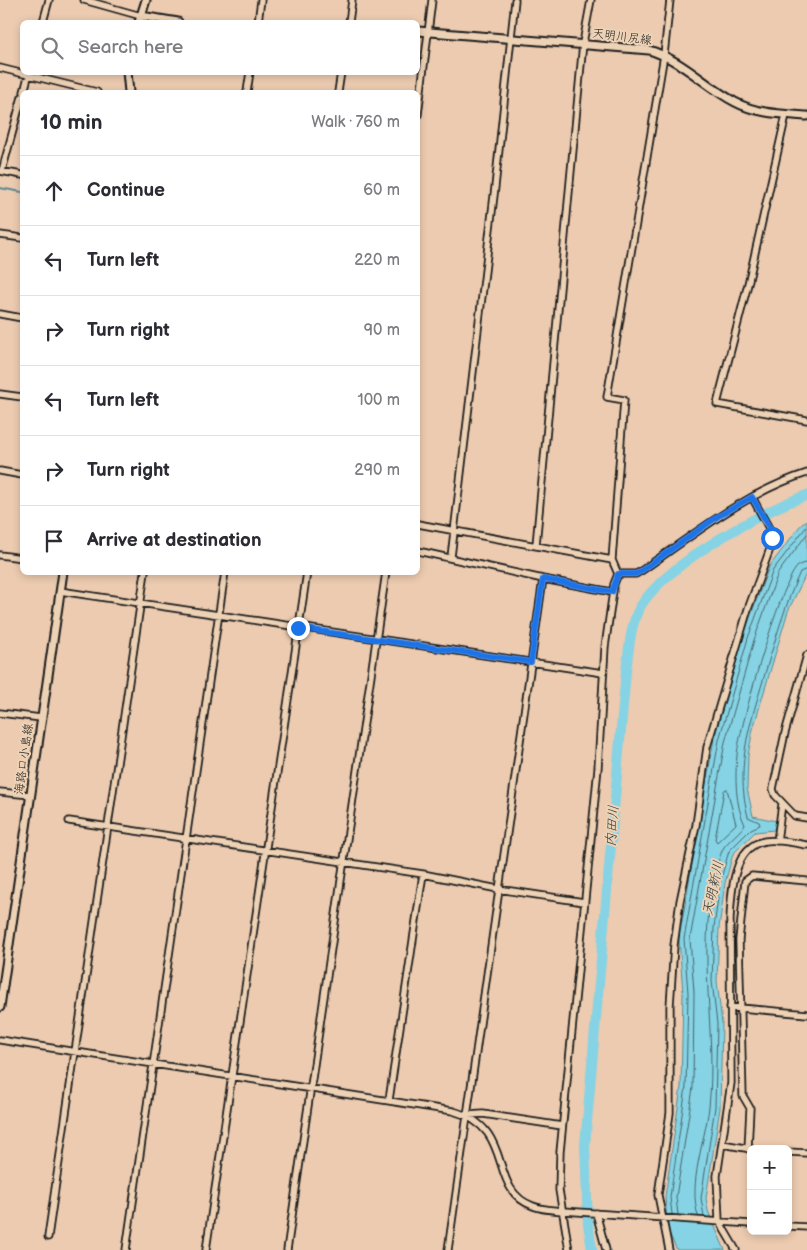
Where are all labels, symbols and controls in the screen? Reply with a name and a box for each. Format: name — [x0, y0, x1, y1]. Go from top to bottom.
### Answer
search box — [20, 20, 420, 75]
street label: 天明川尻線 — [591, 26, 653, 48]
icon: search — [38, 34, 66, 62]
text: Search here — [78, 36, 183, 59]
text: 10 min — [40, 110, 102, 135]
text: Walk · 760 m — [311, 113, 400, 132]
icon: ahead — [40, 177, 68, 205]
text: Continue — [87, 179, 165, 202]
text: 60 m — [363, 181, 400, 200]
icon: left — [40, 247, 68, 275]
text: Turn left — [87, 249, 159, 272]
text: 220 m — [354, 251, 400, 270]
icon: right — [40, 317, 68, 345]
text: Turn right — [87, 319, 170, 342]
text: 90 m — [364, 321, 400, 340]
icon: left — [40, 387, 68, 415]
text: Turn left — [87, 389, 159, 412]
text: 100 m — [357, 391, 400, 410]
icon: right — [40, 457, 68, 485]
text: Turn right — [87, 459, 170, 482]
text: 290 m — [354, 461, 400, 480]
icon: arrive — [40, 527, 68, 555]
route start — [761, 527, 784, 550]
text: Arrive at destination — [87, 529, 262, 552]
route end — [287, 617, 310, 640]
street label: 海路口小島線 — [12, 722, 36, 796]
water label: 内田川 — [602, 804, 622, 848]
water label: 天明新川 — [699, 859, 727, 917]
map controls — [747, 1145, 792, 1235]
button: + — [747, 1145, 792, 1190]
button: − — [747, 1190, 792, 1235]

